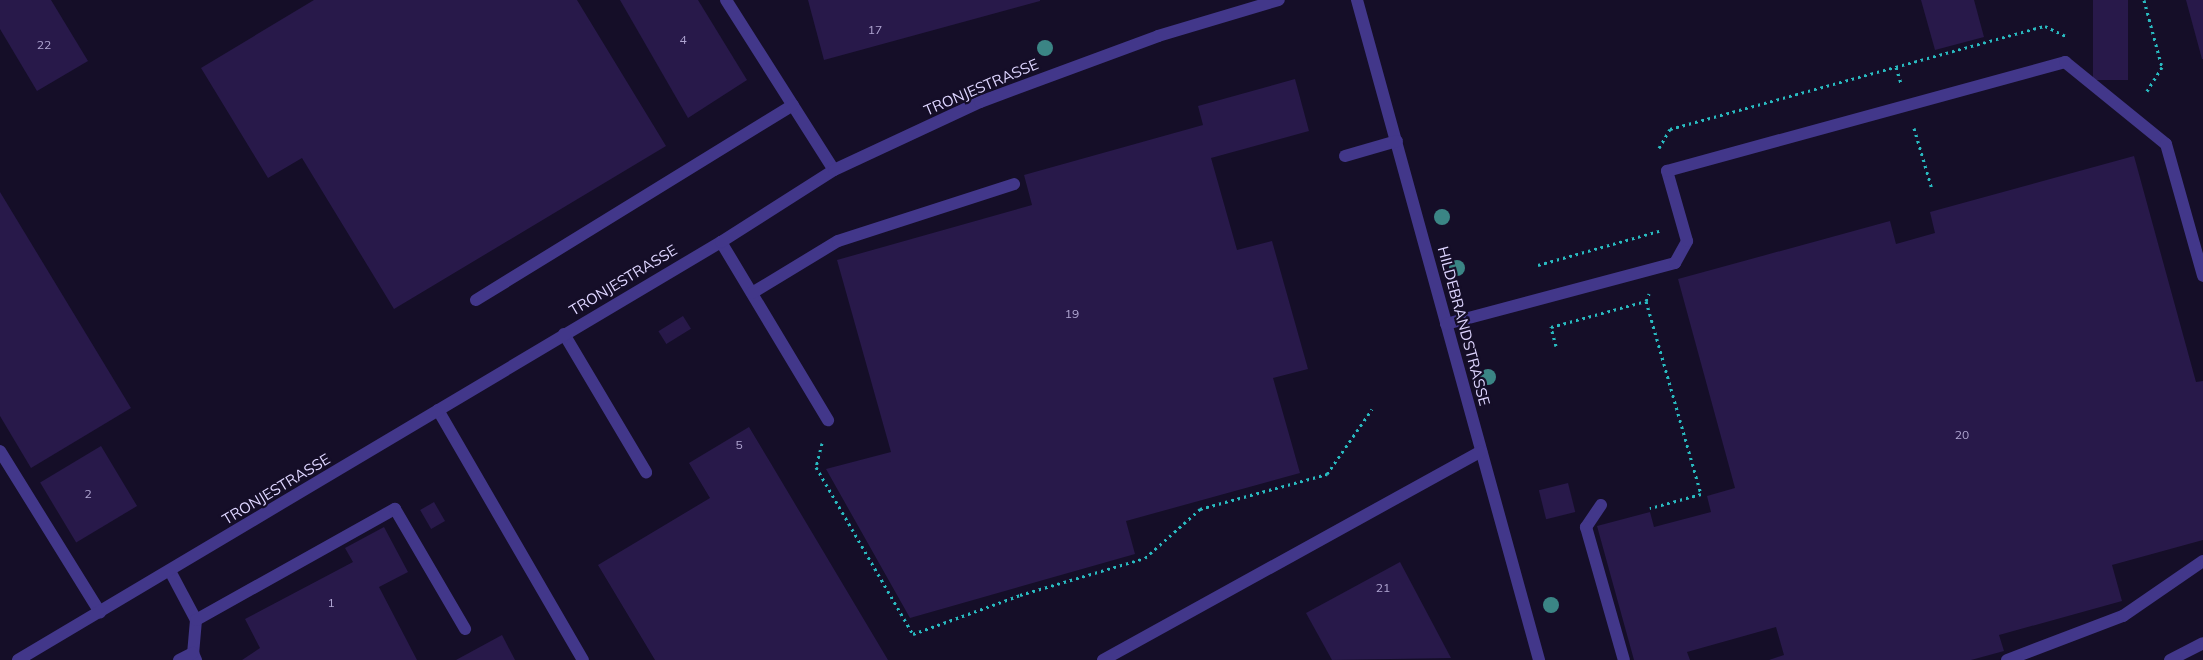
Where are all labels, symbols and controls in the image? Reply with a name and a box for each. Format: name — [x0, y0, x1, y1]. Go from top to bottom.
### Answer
house number: 17 — [868, 23, 882, 37]
house number: 4 — [679, 33, 687, 47]
house number: 22 — [37, 38, 51, 52]
street label: TRONJESTRASSE — [921, 55, 1041, 119]
street label: TRONJESTRASSE — [566, 241, 680, 319]
street label: HILDEBRANDSTRASSE — [1434, 244, 1494, 408]
house number: 19 — [1065, 307, 1079, 321]
house number: 20 — [1955, 428, 1969, 442]
house number: 5 — [735, 438, 743, 452]
street label: TRONJESTRASSE — [219, 450, 333, 528]
house number: 2 — [84, 487, 92, 501]
house number: 21 — [1376, 581, 1390, 595]
house number: 1 — [327, 596, 335, 610]

